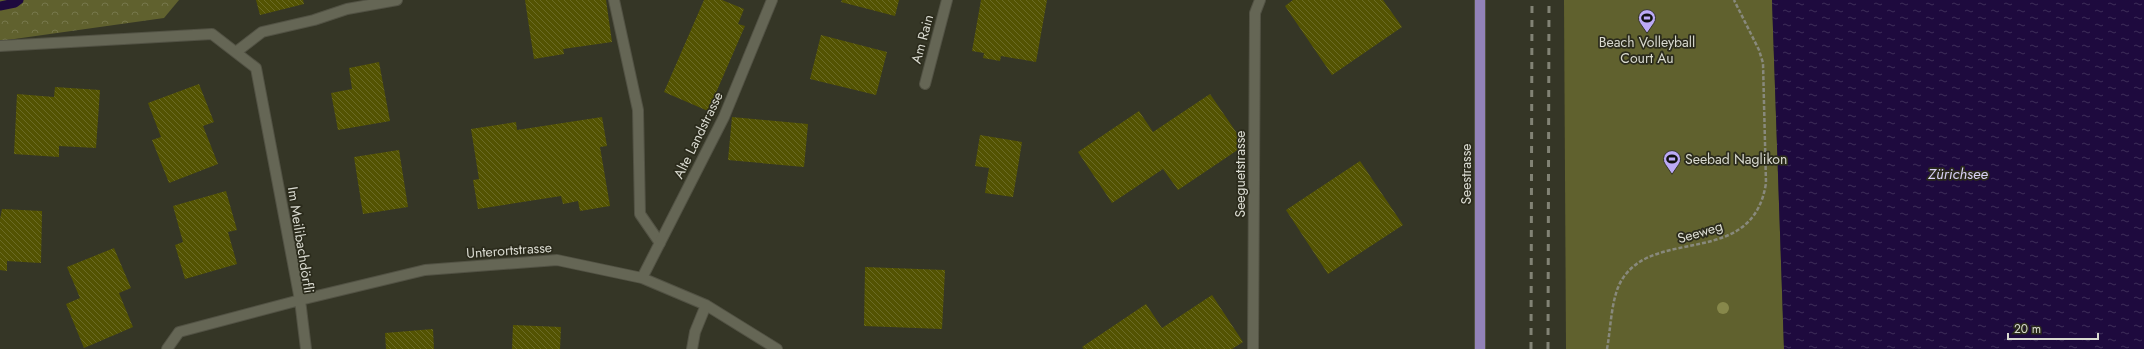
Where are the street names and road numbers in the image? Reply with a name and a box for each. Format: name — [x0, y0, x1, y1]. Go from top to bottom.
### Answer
street label: Am Rain — [906, 12, 938, 66]
street label: Alte Landstrasse — [668, 88, 728, 182]
street label: Seeguetstrasse — [1230, 130, 1250, 218]
street label: Seestrasse — [1456, 143, 1476, 205]
street label: Im Meilibachdörfli — [283, 185, 319, 295]
street label: Seeweg — [1675, 216, 1725, 248]
street label: Unterortstrasse — [465, 237, 553, 263]

